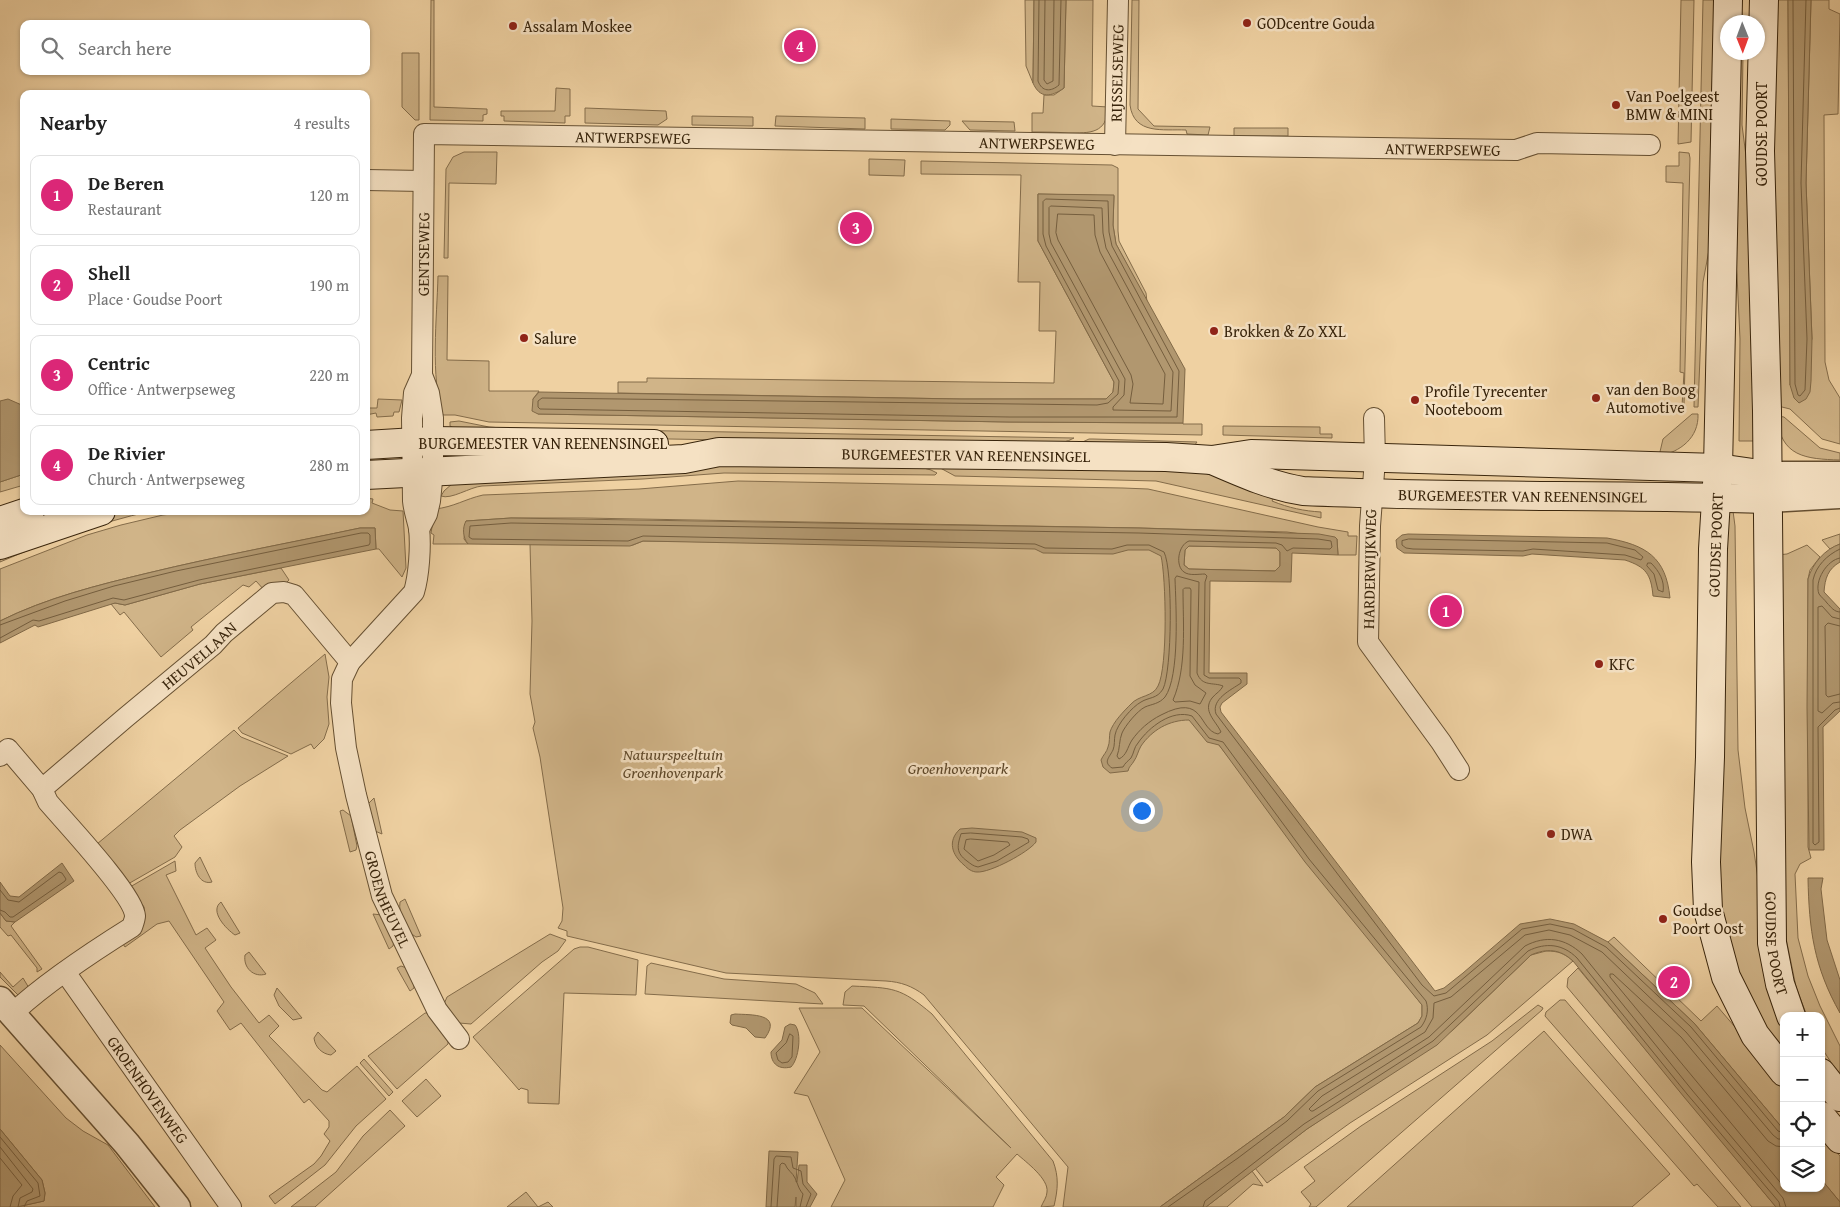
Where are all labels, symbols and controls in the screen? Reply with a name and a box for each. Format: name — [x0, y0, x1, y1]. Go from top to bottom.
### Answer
place label: GODcentre Gouda — [1257, 11, 1375, 35]
place label: Assalam Moskee — [523, 14, 632, 38]
north arrow — [1720, 15, 1765, 60]
marker: GODcentre Gouda — [1241, 17, 1253, 29]
search box — [20, 20, 370, 75]
marker: Assalam Moskee — [507, 20, 519, 32]
street label: RIJSSELSEWEG — [1103, 23, 1130, 122]
pin: 4 — [784, 27, 816, 65]
icon: search — [38, 34, 66, 62]
text: Search here — [78, 34, 172, 62]
street label: GOUDSE POORT — [1749, 82, 1773, 186]
place label: Van Poelgeest BMW & MINI — [1626, 84, 1720, 126]
marker: Van Poelgeest BMW & MINI — [1610, 99, 1622, 111]
text: Nearby — [40, 107, 107, 138]
text: 4 results — [293, 111, 350, 135]
street label: ANTWERPSEWEG — [575, 124, 691, 150]
street label: ANTWERPSEWEG — [979, 130, 1095, 156]
street label: ANTWERPSEWEG — [1385, 136, 1501, 162]
text: De Beren — [88, 169, 164, 197]
text: 1 — [53, 183, 61, 207]
text: 120 m — [309, 183, 349, 207]
text: Restaurant — [88, 197, 162, 221]
pin: 3 — [840, 209, 872, 247]
street label: GENTSEWEG — [411, 211, 435, 296]
text: Shell — [88, 259, 130, 287]
text: 2 — [53, 273, 61, 297]
text: 190 m — [309, 273, 349, 297]
text: Place · Goudse Poort — [88, 287, 222, 311]
place label: Brokken & Zo XXL — [1224, 319, 1346, 343]
marker: Brokken & Zo XXL — [1208, 325, 1220, 337]
place label: Salure — [534, 326, 576, 350]
marker: Salure — [518, 332, 530, 344]
text: Centric — [88, 349, 150, 377]
text: 3 — [53, 363, 61, 387]
text: 220 m — [309, 363, 349, 387]
text: Office · Antwerpseweg — [88, 377, 235, 401]
place label: van den Boog Automotive — [1606, 377, 1696, 419]
place label: Profile Tyrecenter Nooteboom — [1425, 379, 1548, 421]
marker: van den Boog Automotive — [1590, 392, 1602, 404]
marker: Profile Tyrecenter Nooteboom — [1409, 394, 1421, 406]
street label: BURGEMEESTER VAN REENENSINGEL — [419, 431, 668, 455]
text: De Rivier — [88, 439, 165, 467]
street label: BURGEMEESTER VAN REENENSINGEL — [841, 441, 1091, 468]
text: 4 — [53, 453, 61, 477]
text: 280 m — [309, 453, 349, 477]
text: Church · Antwerpseweg — [88, 467, 245, 491]
street label: BURGEMEESTER VAN REENENSINGEL — [1398, 482, 1647, 509]
street label: GOUDSE POORT — [1701, 492, 1729, 598]
street label: HARDERWIJKWEG — [1356, 508, 1382, 629]
pin: 1 — [1430, 592, 1462, 630]
street label: HEUVELLAAN — [156, 615, 242, 695]
place label: KFC — [1609, 652, 1635, 676]
marker: KFC — [1593, 658, 1605, 670]
park label: Natuurspeeltuin Groenhovenpark — [622, 742, 724, 784]
park label: Groenhovenpark — [908, 756, 1009, 780]
your location — [1129, 798, 1155, 824]
place label: DWA — [1561, 822, 1593, 846]
marker: DWA — [1545, 828, 1557, 840]
street label: GROENHEUVEL — [359, 848, 417, 952]
street label: GOUDSE POORT — [1760, 891, 1795, 999]
place label: Goudse Poort Oost — [1673, 898, 1744, 940]
marker: Goudse Poort Oost — [1657, 913, 1669, 925]
pin: 2 — [1658, 963, 1690, 1001]
map controls — [1780, 1012, 1825, 1192]
button: + — [1780, 1012, 1825, 1057]
street label: GROENHOVENWEG — [102, 1031, 195, 1149]
button: − — [1780, 1057, 1825, 1102]
button: locate — [1780, 1102, 1825, 1147]
button: layers — [1780, 1147, 1825, 1192]

